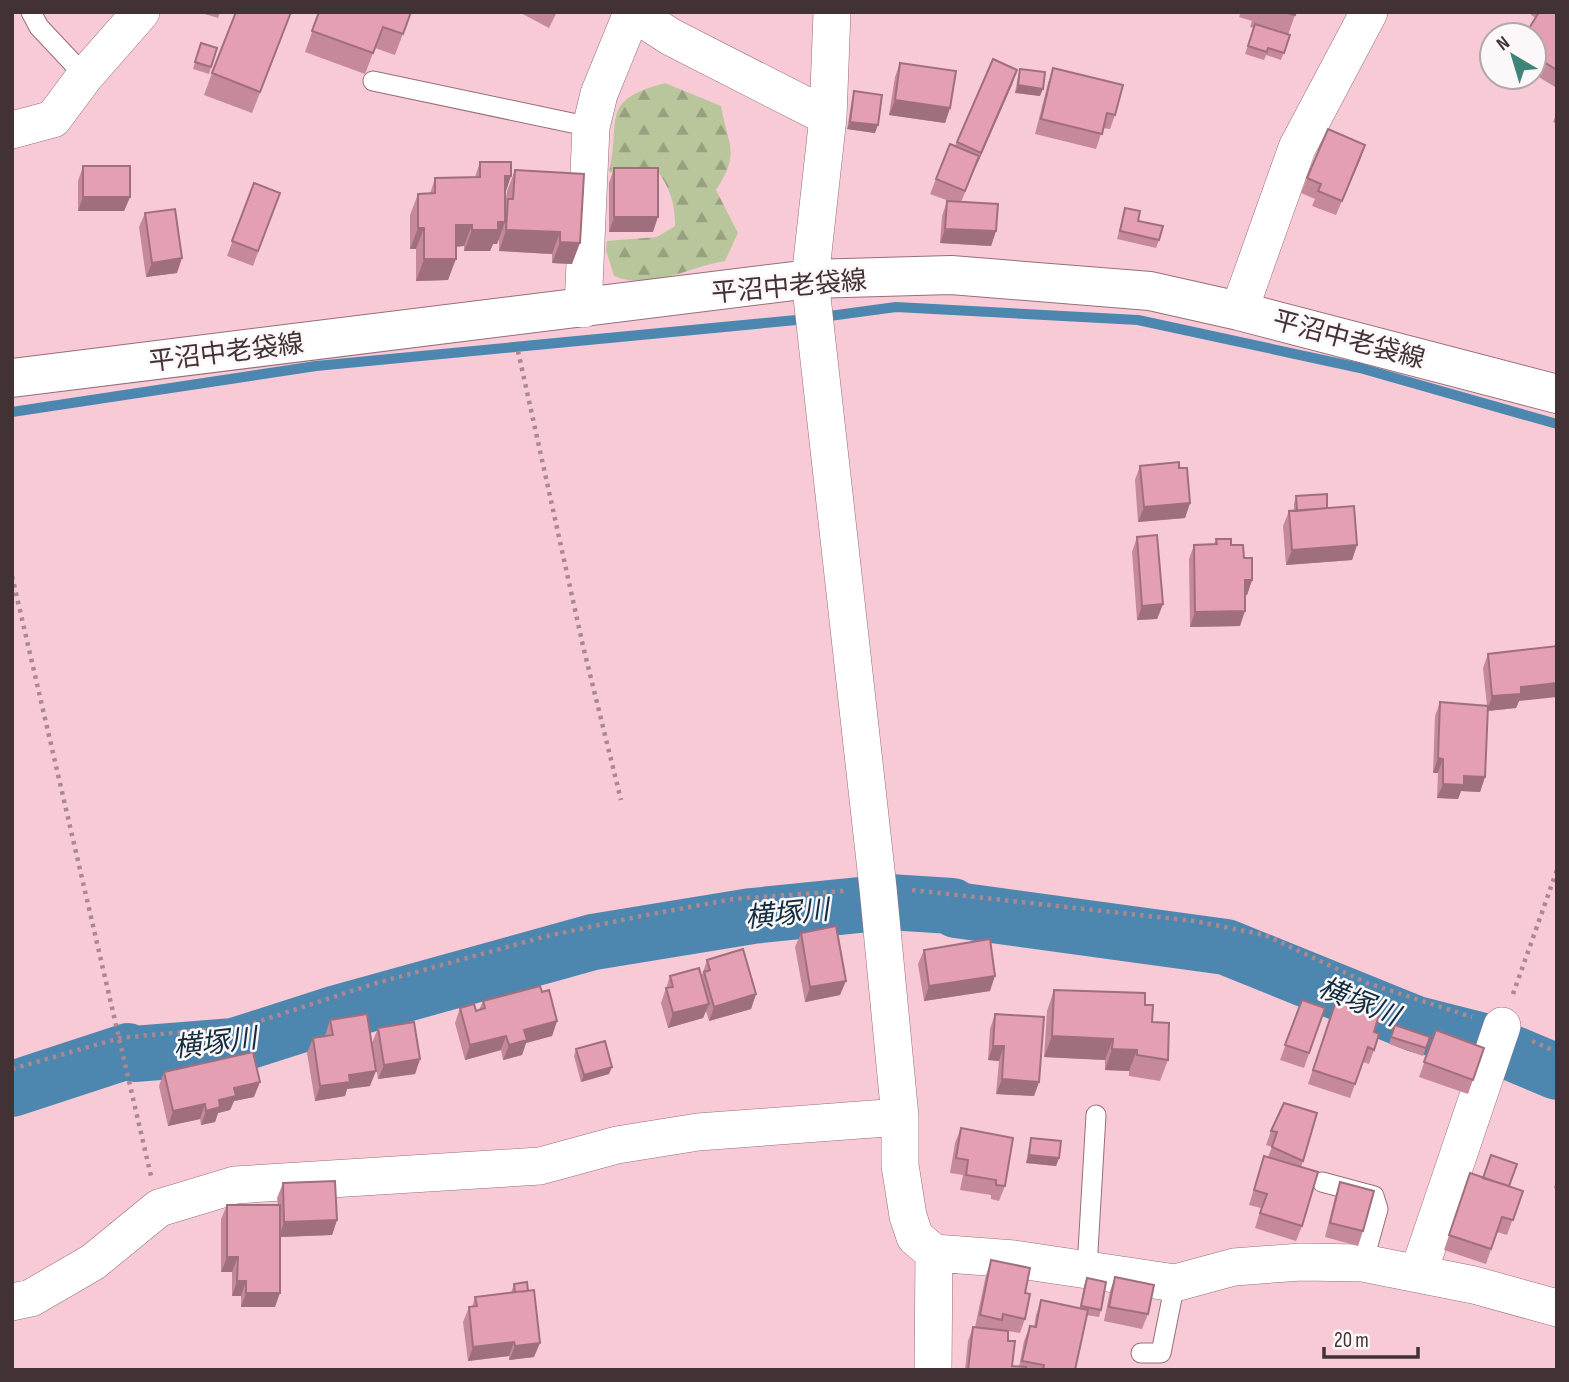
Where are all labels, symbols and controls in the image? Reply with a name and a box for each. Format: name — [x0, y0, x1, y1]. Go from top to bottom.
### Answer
north arrow — [1478, 21, 1548, 91]
text: N — [1492, 32, 1515, 56]
street label: 平沼中老袋線 — [710, 265, 868, 310]
street label: 平沼中老袋線 — [1269, 305, 1428, 376]
street label: 平沼中老袋線 — [147, 329, 305, 378]
water label: 横塚川 — [744, 893, 834, 935]
water label: 横塚川 — [1313, 971, 1406, 1035]
water label: 横塚川 — [171, 1022, 262, 1065]
scale bar — [1324, 1316, 1418, 1360]
text: 20 m — [1334, 1328, 1369, 1353]

